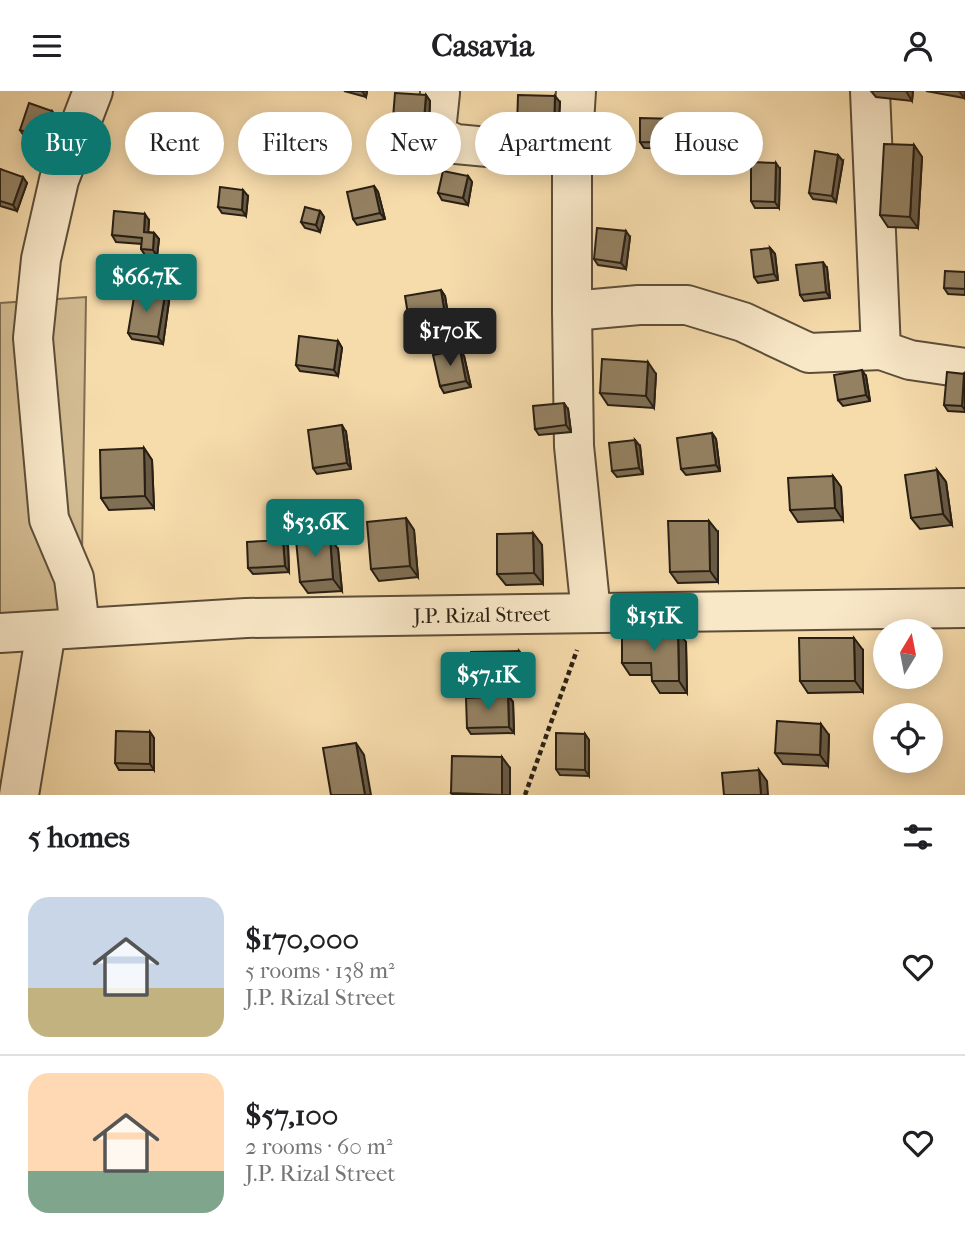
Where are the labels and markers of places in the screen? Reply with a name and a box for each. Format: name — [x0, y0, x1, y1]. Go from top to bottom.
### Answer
pin: $66.7K — [89, 255, 203, 314]
pin: $170K — [401, 309, 499, 368]
pin: $53.6K — [258, 499, 372, 559]
pin: $151K — [605, 594, 703, 653]
pin: $57.1K — [431, 653, 545, 712]

